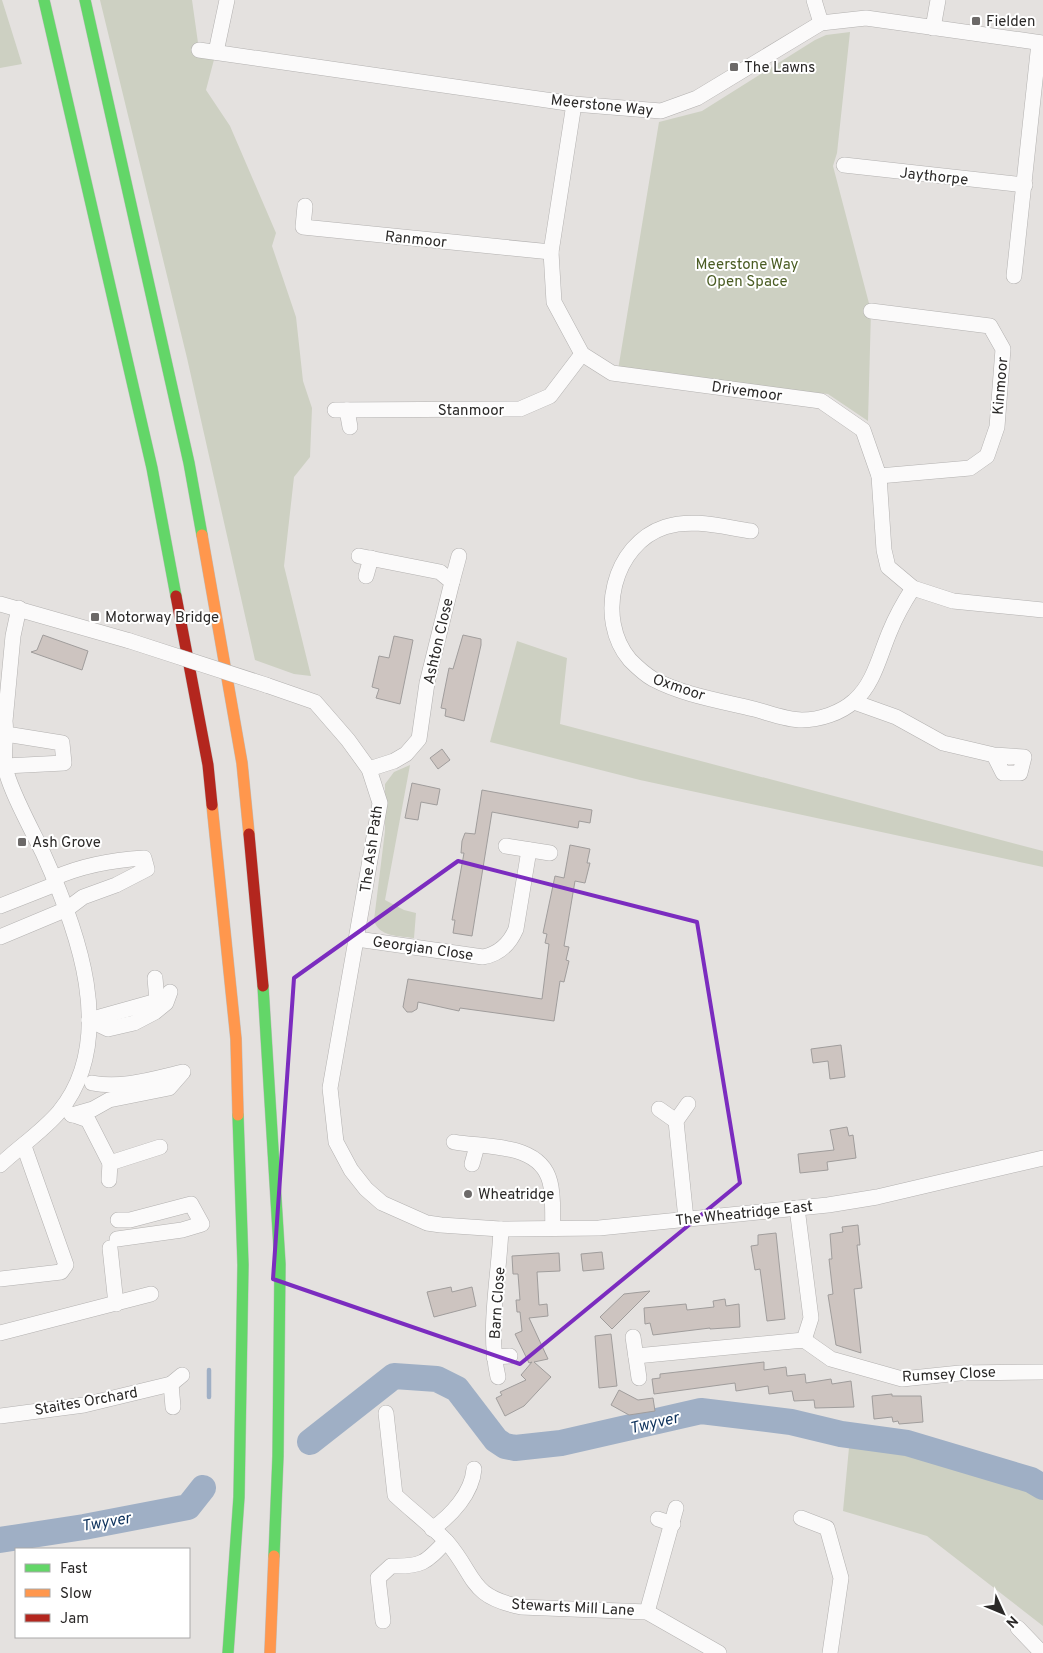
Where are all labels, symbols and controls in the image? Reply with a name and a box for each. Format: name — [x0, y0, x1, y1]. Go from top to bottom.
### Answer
place label: Fielden — [986, 13, 1035, 32]
marker: Fielden — [970, 15, 982, 27]
place label: The Lawns — [744, 59, 815, 78]
marker: The Lawns — [728, 61, 740, 73]
street label: Meerstone Way — [550, 92, 654, 121]
street label: Jaythorpe — [899, 164, 969, 191]
street label: Ranmoor — [384, 228, 448, 253]
park label: Meerstone Way Open Space — [695, 256, 799, 292]
street label: Kinmoor — [990, 356, 1014, 416]
street label: Drivemoor — [710, 378, 784, 407]
street label: Stanmoor — [438, 402, 505, 421]
street label: Ashton Close — [420, 596, 459, 686]
place label: Motorway Bridge — [105, 609, 219, 628]
marker: Motorway Bridge — [89, 611, 101, 623]
street label: Oxmoor — [650, 671, 707, 706]
street label: The Ash Path — [357, 804, 388, 894]
place label: Ash Grove — [32, 834, 101, 853]
marker: Ash Grove — [16, 836, 28, 848]
street label: Georgian Close — [371, 933, 474, 966]
place label: Wheatridge — [478, 1186, 554, 1205]
marker: Wheatridge — [462, 1188, 474, 1200]
street label: The Wheatridge East — [675, 1198, 814, 1231]
street label: Barn Close — [486, 1266, 511, 1340]
street label: Rumsey Close — [902, 1364, 996, 1387]
street label: Staites Orchard — [33, 1384, 139, 1421]
water label: Twyver — [628, 1408, 683, 1439]
water label: Twyver — [80, 1508, 135, 1537]
legend — [15, 1548, 190, 1638]
text: Fast — [60, 1560, 88, 1579]
text: Slow — [60, 1585, 92, 1604]
north arrow — [978, 1588, 1028, 1638]
street label: Stewarts Mill Lane — [511, 1596, 635, 1621]
text: Jam — [60, 1610, 89, 1629]
text: N — [1002, 1611, 1021, 1631]

